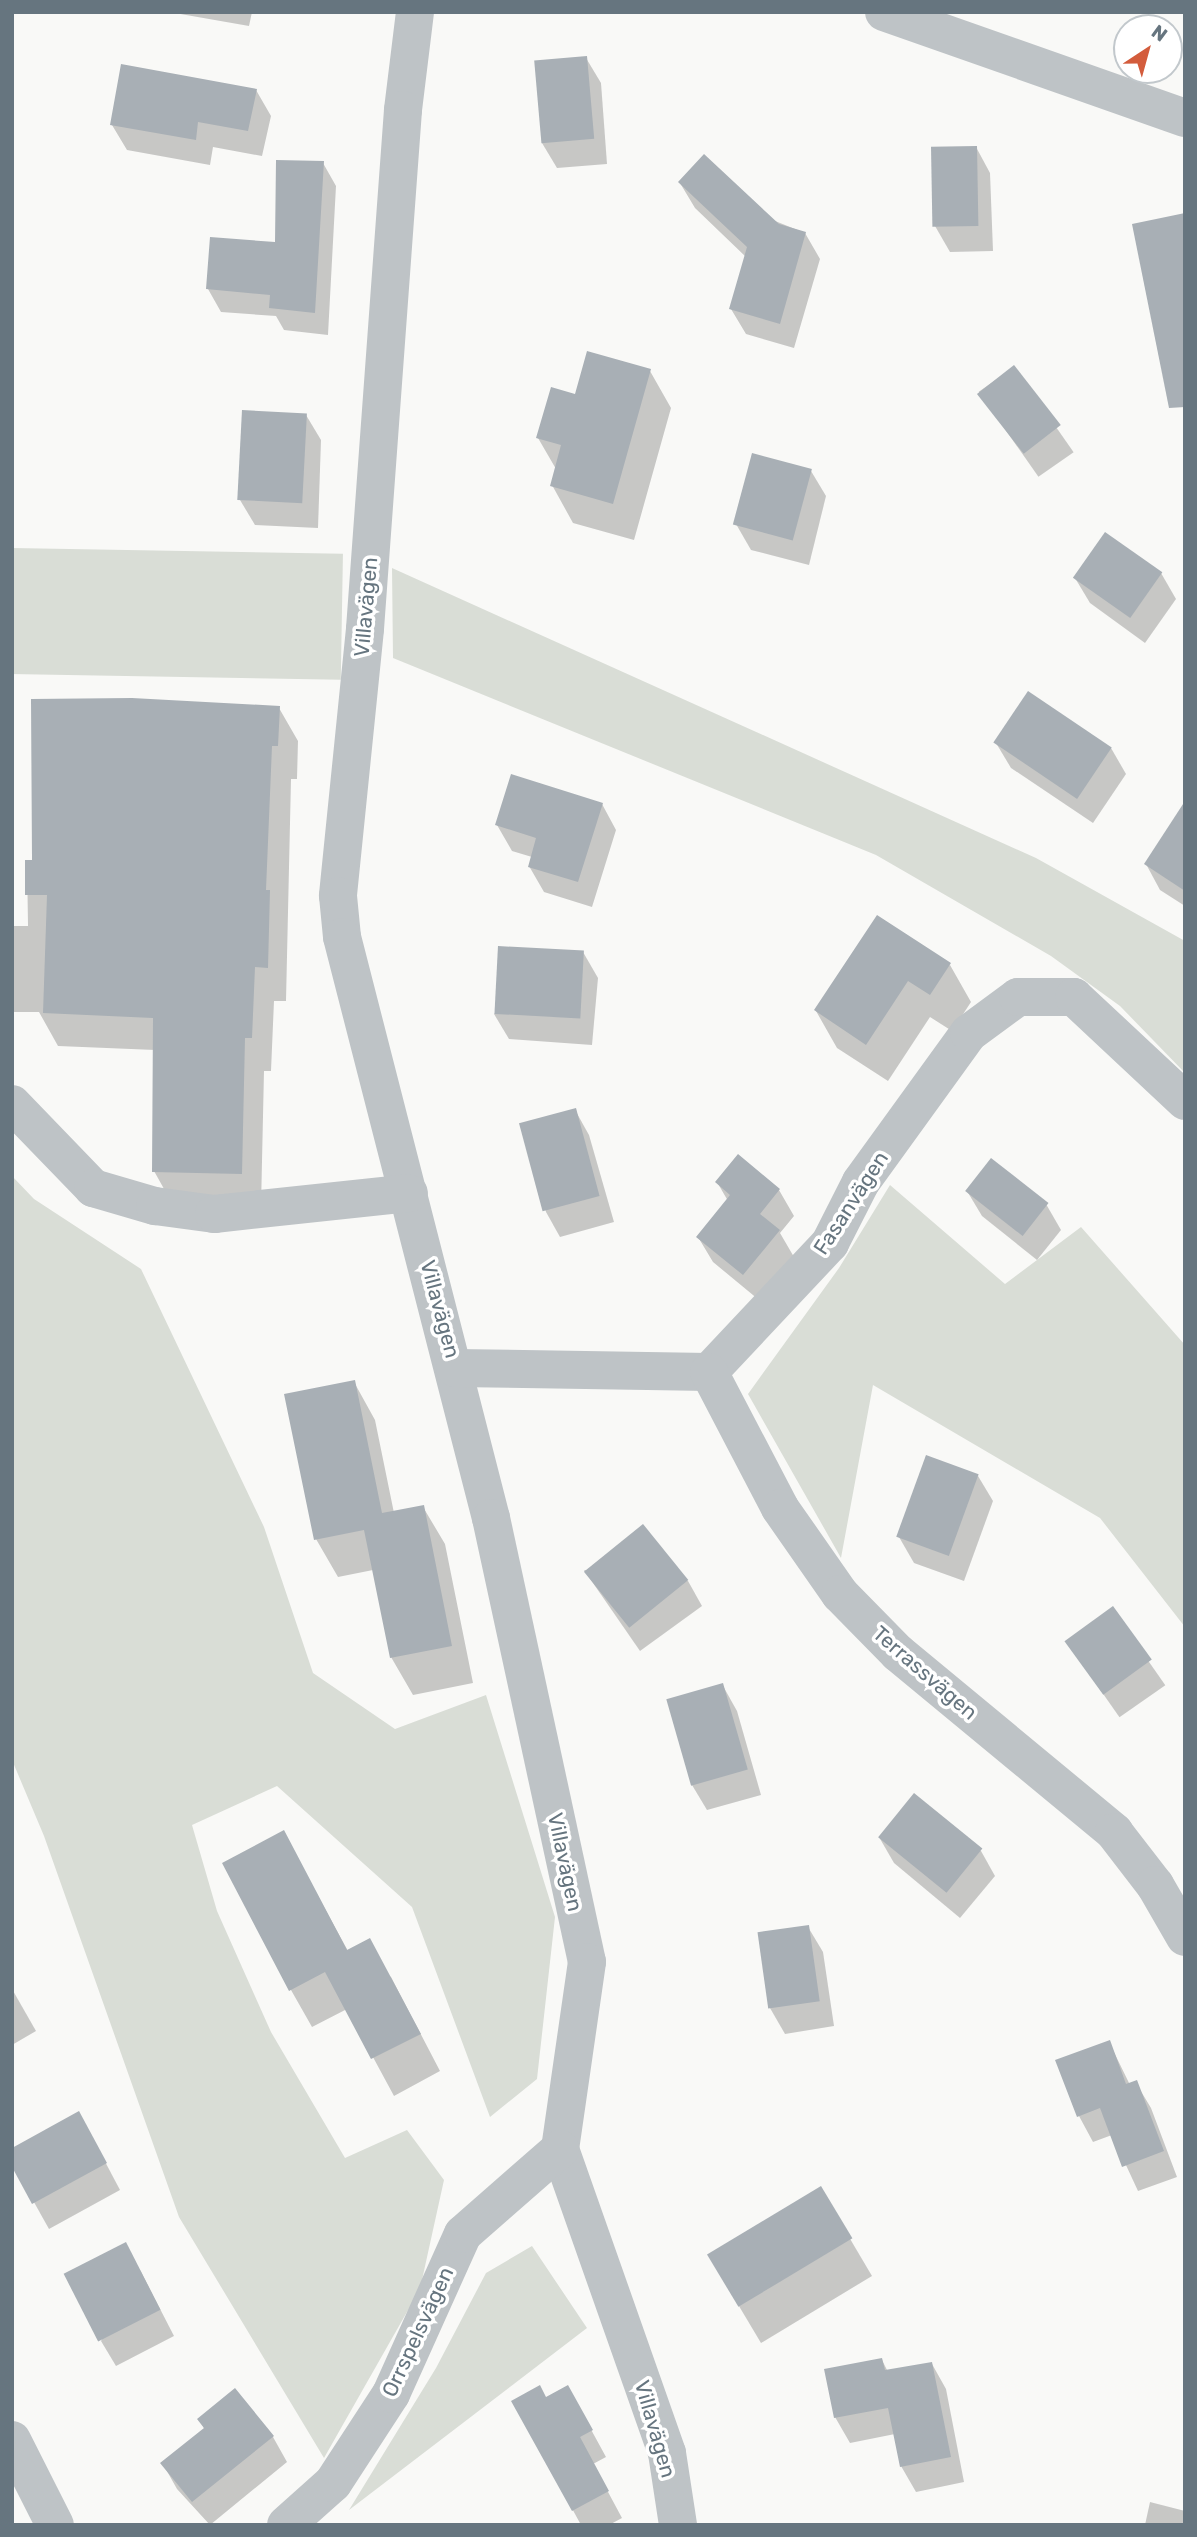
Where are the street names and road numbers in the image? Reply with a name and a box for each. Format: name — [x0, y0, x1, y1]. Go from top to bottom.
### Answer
street label: Villavägen — [349, 556, 383, 658]
street label: Fasanvägen — [808, 1147, 894, 1259]
street label: Villavägen — [415, 1257, 465, 1361]
street label: Terrassvägen — [868, 1621, 982, 1725]
street label: Villavägen — [542, 1810, 588, 1914]
street label: Orrspelsvägen — [377, 2263, 459, 2401]
street label: Villavägen — [629, 2377, 681, 2481]

